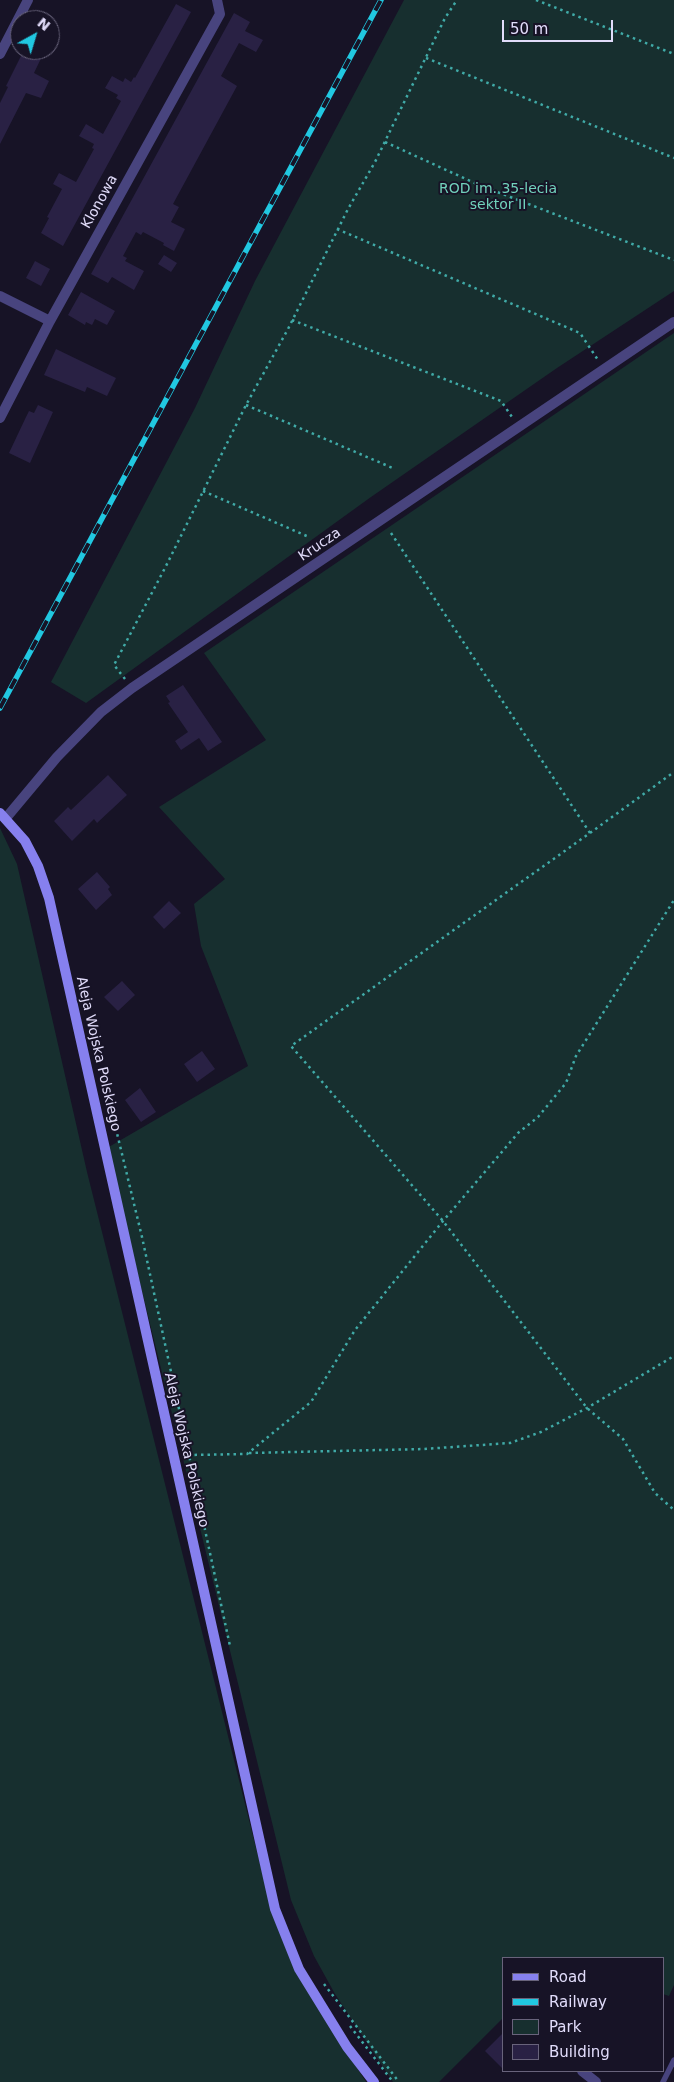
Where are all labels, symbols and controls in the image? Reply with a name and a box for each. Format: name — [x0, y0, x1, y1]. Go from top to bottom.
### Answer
north arrow — [10, 10, 60, 60]
scale bar — [504, 10, 615, 42]
text: N — [34, 14, 53, 34]
text: 50 m — [510, 20, 548, 38]
street label: Klonowa — [78, 172, 122, 232]
park label: ROD im. 35-lecia sektor II — [439, 181, 557, 213]
street label: Krucza — [296, 525, 344, 565]
street label: Aleja Wojska Polskiego — [72, 975, 124, 1133]
street label: Aleja Wojska Polskiego — [160, 1371, 212, 1529]
legend — [502, 1957, 664, 2072]
text: Road — [549, 1968, 587, 1986]
text: Railway — [549, 1993, 607, 2011]
text: Park — [549, 2018, 581, 2036]
text: Building — [549, 2043, 610, 2061]

